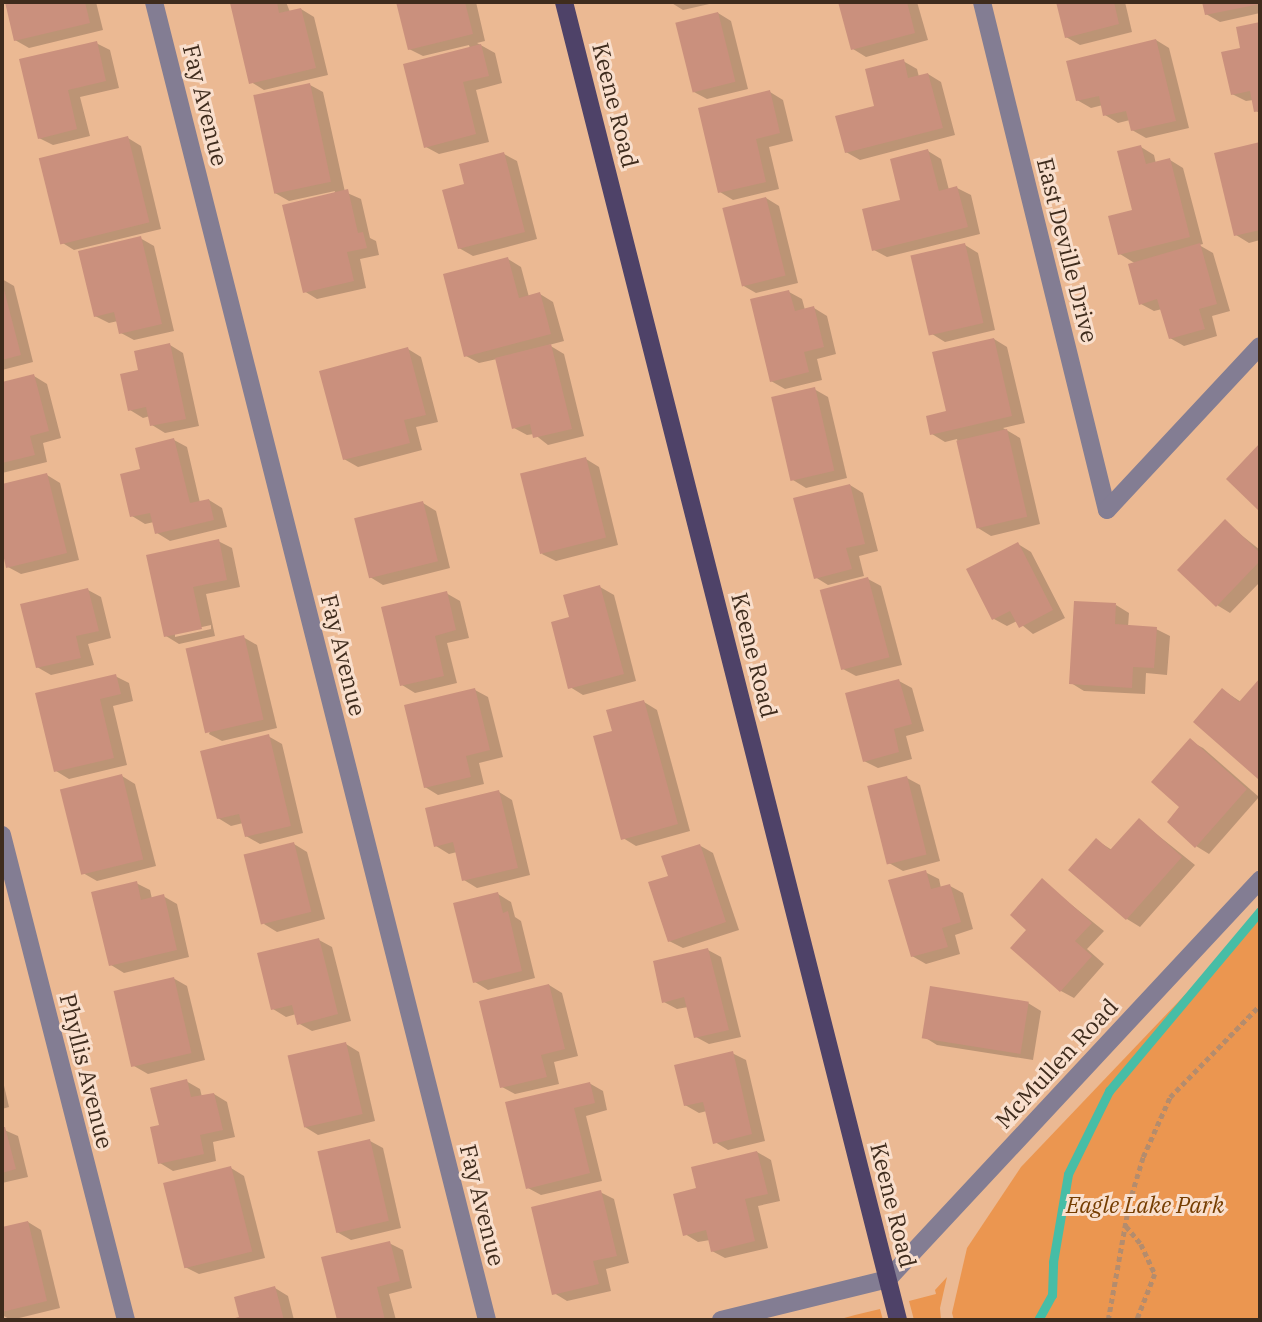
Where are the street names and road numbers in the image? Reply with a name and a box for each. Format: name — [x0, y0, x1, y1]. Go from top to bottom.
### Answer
street label: Keene Road — [587, 40, 645, 170]
street label: Fay Avenue — [178, 41, 234, 169]
street label: East Deville Drive — [1032, 155, 1104, 345]
street label: Keene Road — [726, 590, 784, 720]
street label: Fay Avenue — [316, 591, 372, 719]
street label: Phyllis Avenue — [54, 990, 120, 1152]
street label: McMullen Road — [989, 992, 1123, 1134]
street label: Keene Road — [865, 1140, 923, 1270]
street label: Fay Avenue — [455, 1141, 511, 1269]

